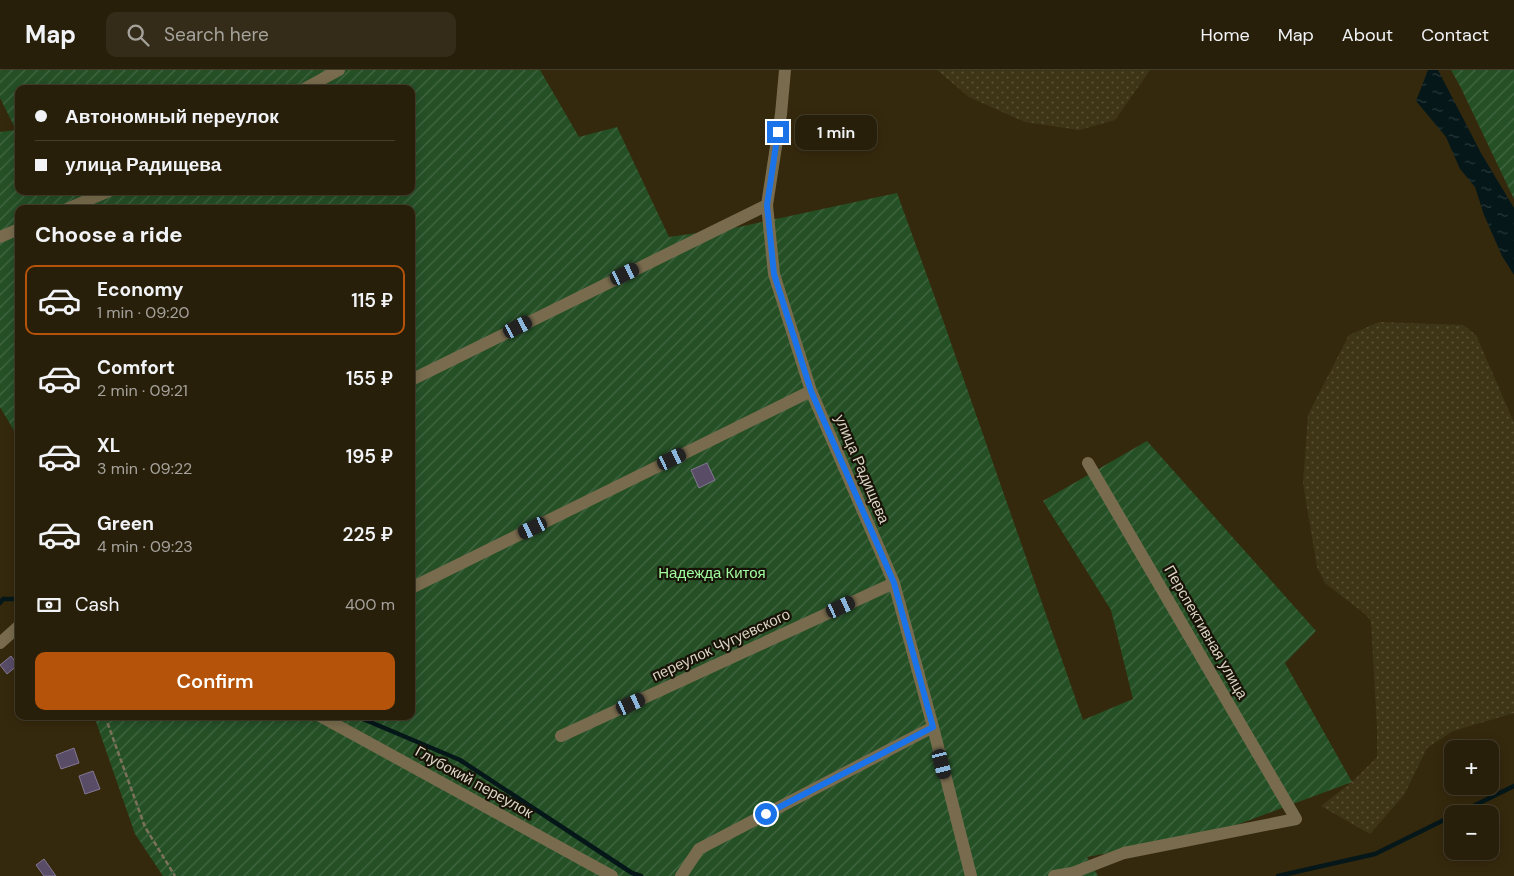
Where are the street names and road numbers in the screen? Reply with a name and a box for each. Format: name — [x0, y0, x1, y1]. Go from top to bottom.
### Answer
street label: улица Радищева — [830, 411, 894, 527]
street label: Перспективная улица — [1159, 561, 1253, 703]
street label: переулок Чугуевского — [649, 604, 793, 686]
street label: Глубокий переулок — [411, 741, 537, 823]

